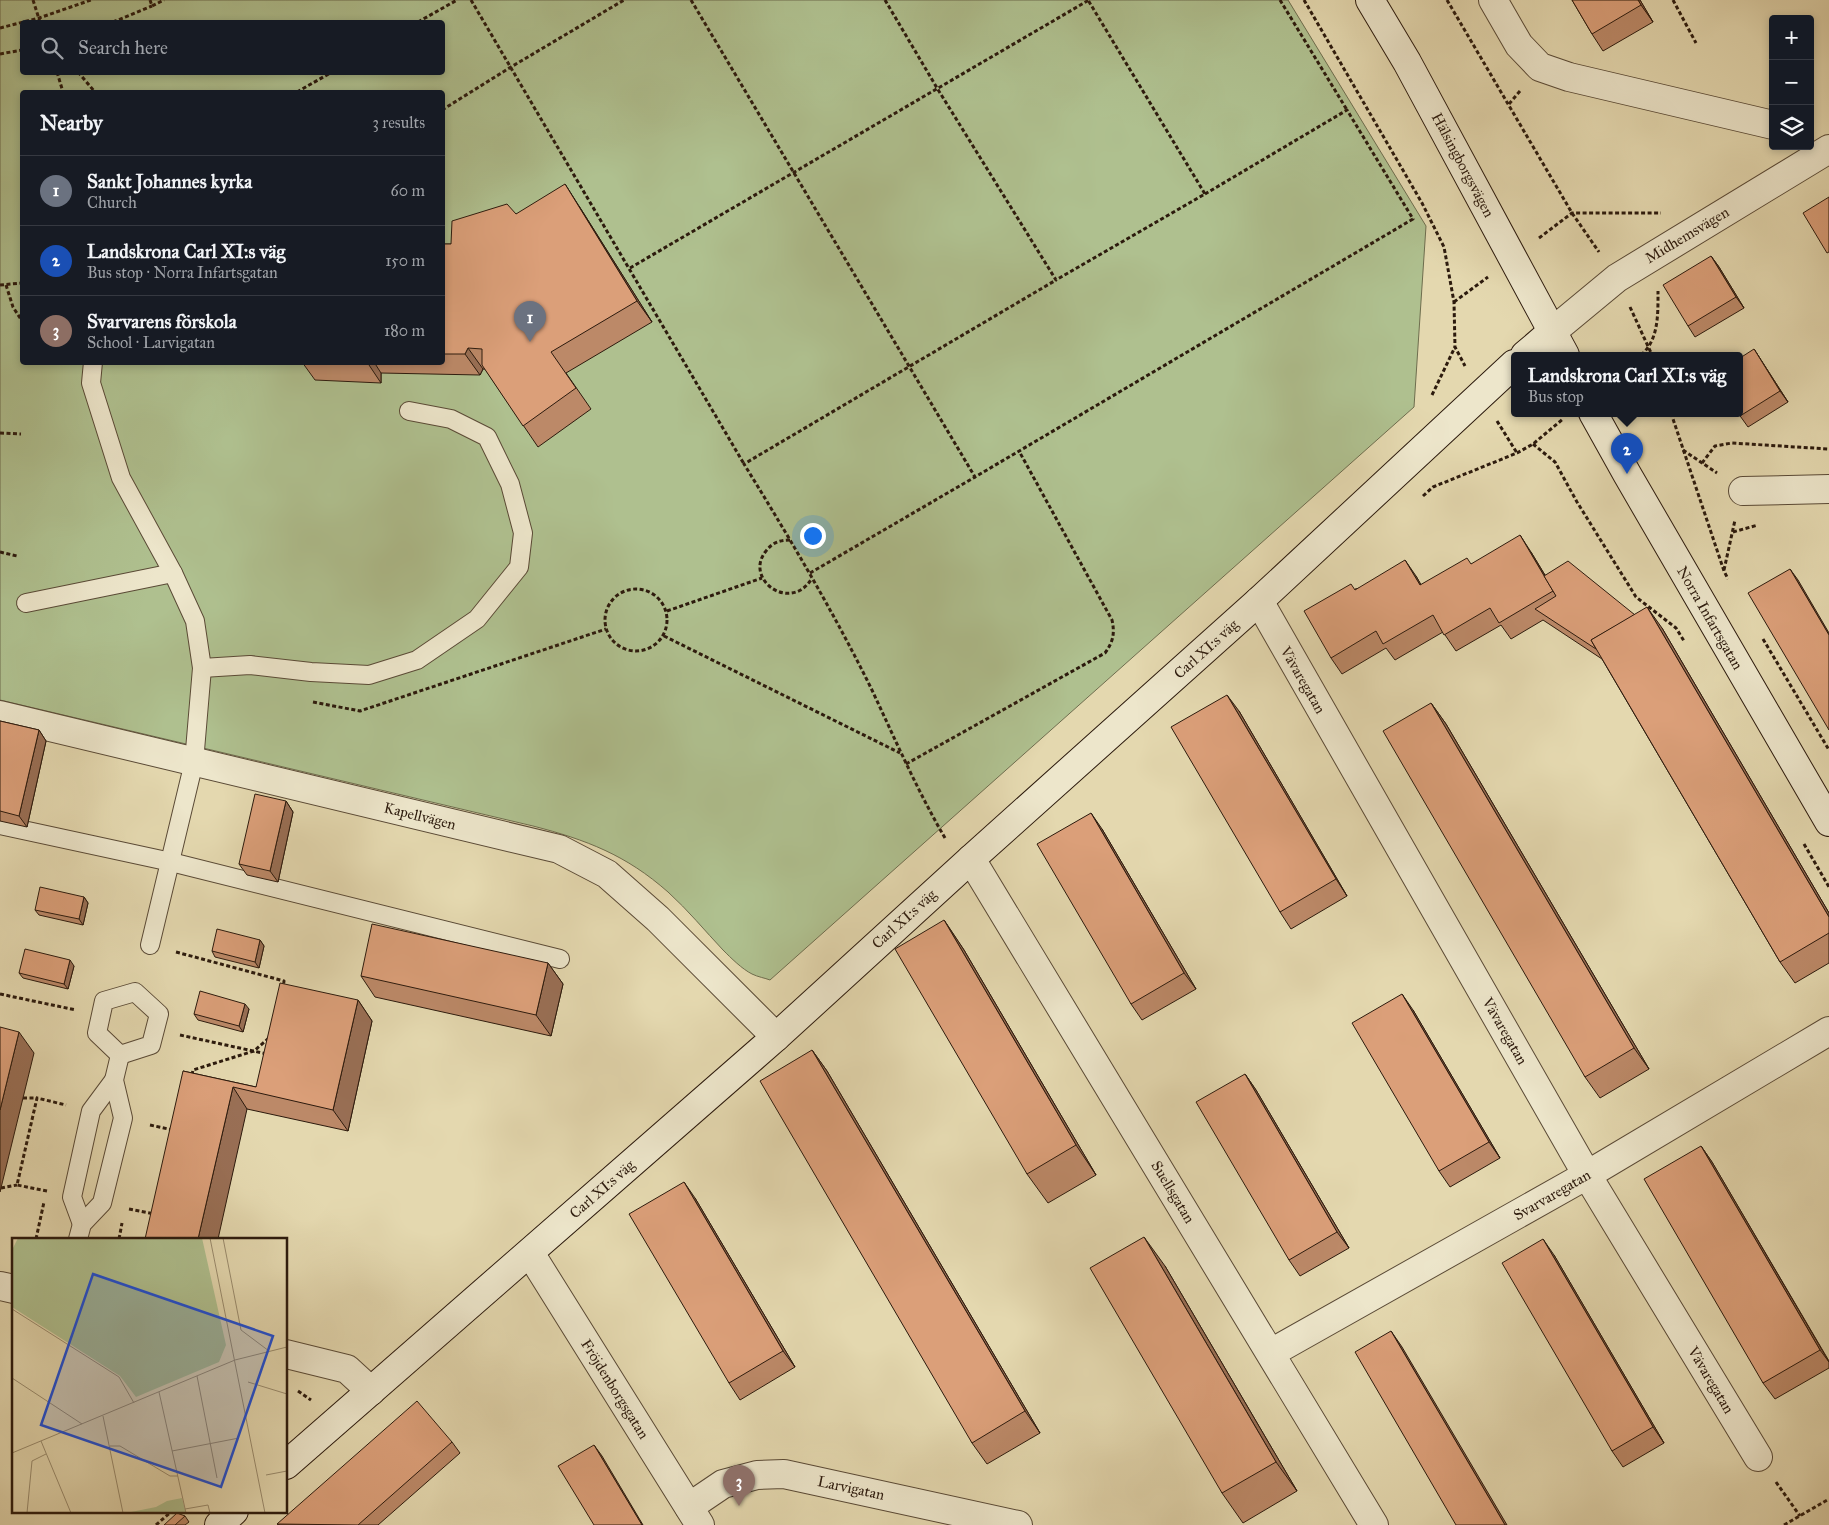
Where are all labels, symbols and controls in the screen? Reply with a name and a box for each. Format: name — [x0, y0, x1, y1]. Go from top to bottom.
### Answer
map controls — [1769, 15, 1814, 150]
button: + — [1769, 15, 1814, 60]
search box — [20, 20, 445, 75]
icon: search — [38, 34, 66, 62]
text: Search here — [78, 36, 168, 59]
button: − — [1769, 60, 1814, 105]
button: layers — [1769, 105, 1814, 150]
text: Nearby — [40, 110, 103, 136]
street label: Hälsingborgsvägen — [1428, 110, 1498, 220]
text: 3 results — [372, 113, 425, 132]
text: Sankt Johannes kyrka — [87, 170, 252, 193]
text: 1 — [53, 181, 59, 200]
text: 60 m — [391, 181, 425, 200]
text: Church — [87, 193, 137, 212]
street label: Midhemsvägen — [1642, 203, 1732, 267]
text: Landskrona Carl XI:s väg — [87, 240, 285, 263]
text: 2 — [52, 251, 60, 270]
text: 150 m — [385, 251, 425, 270]
text: Bus stop · Norra Infartsgatan — [87, 263, 278, 282]
pin: 1 — [514, 301, 546, 342]
text: Svarvarens förskola — [87, 310, 237, 333]
text: 3 — [53, 321, 59, 340]
text: 180 m — [384, 321, 425, 340]
text: School · Larvigatan — [87, 333, 215, 352]
popup — [1511, 352, 1743, 417]
text: Landskrona Carl XI:s väg — [1528, 364, 1726, 387]
text: Bus stop — [1528, 387, 1584, 406]
pin: 2 — [1611, 433, 1643, 474]
your location — [800, 523, 826, 549]
street label: Norra Infartsgatan — [1673, 563, 1747, 673]
street label: Carl XI:s väg — [1170, 615, 1243, 683]
street label: Vävaregatan — [1276, 642, 1329, 717]
street label: Kapellvägen — [382, 798, 458, 834]
street label: Carl XI:s väg — [868, 885, 941, 953]
street label: Vävaregatan — [1478, 993, 1531, 1068]
street label: Carl XI:s väg — [566, 1155, 639, 1222]
street label: Suellsgatan — [1147, 1158, 1199, 1226]
street label: Svarvaregatan — [1510, 1166, 1594, 1224]
inset map — [12, 1238, 288, 1512]
street label: Fröjdenborgsgatan — [577, 1336, 653, 1442]
street label: Vävaregatan — [1684, 1342, 1738, 1417]
pin: 3 — [723, 1465, 755, 1506]
street label: Larvigatan — [816, 1472, 886, 1504]

